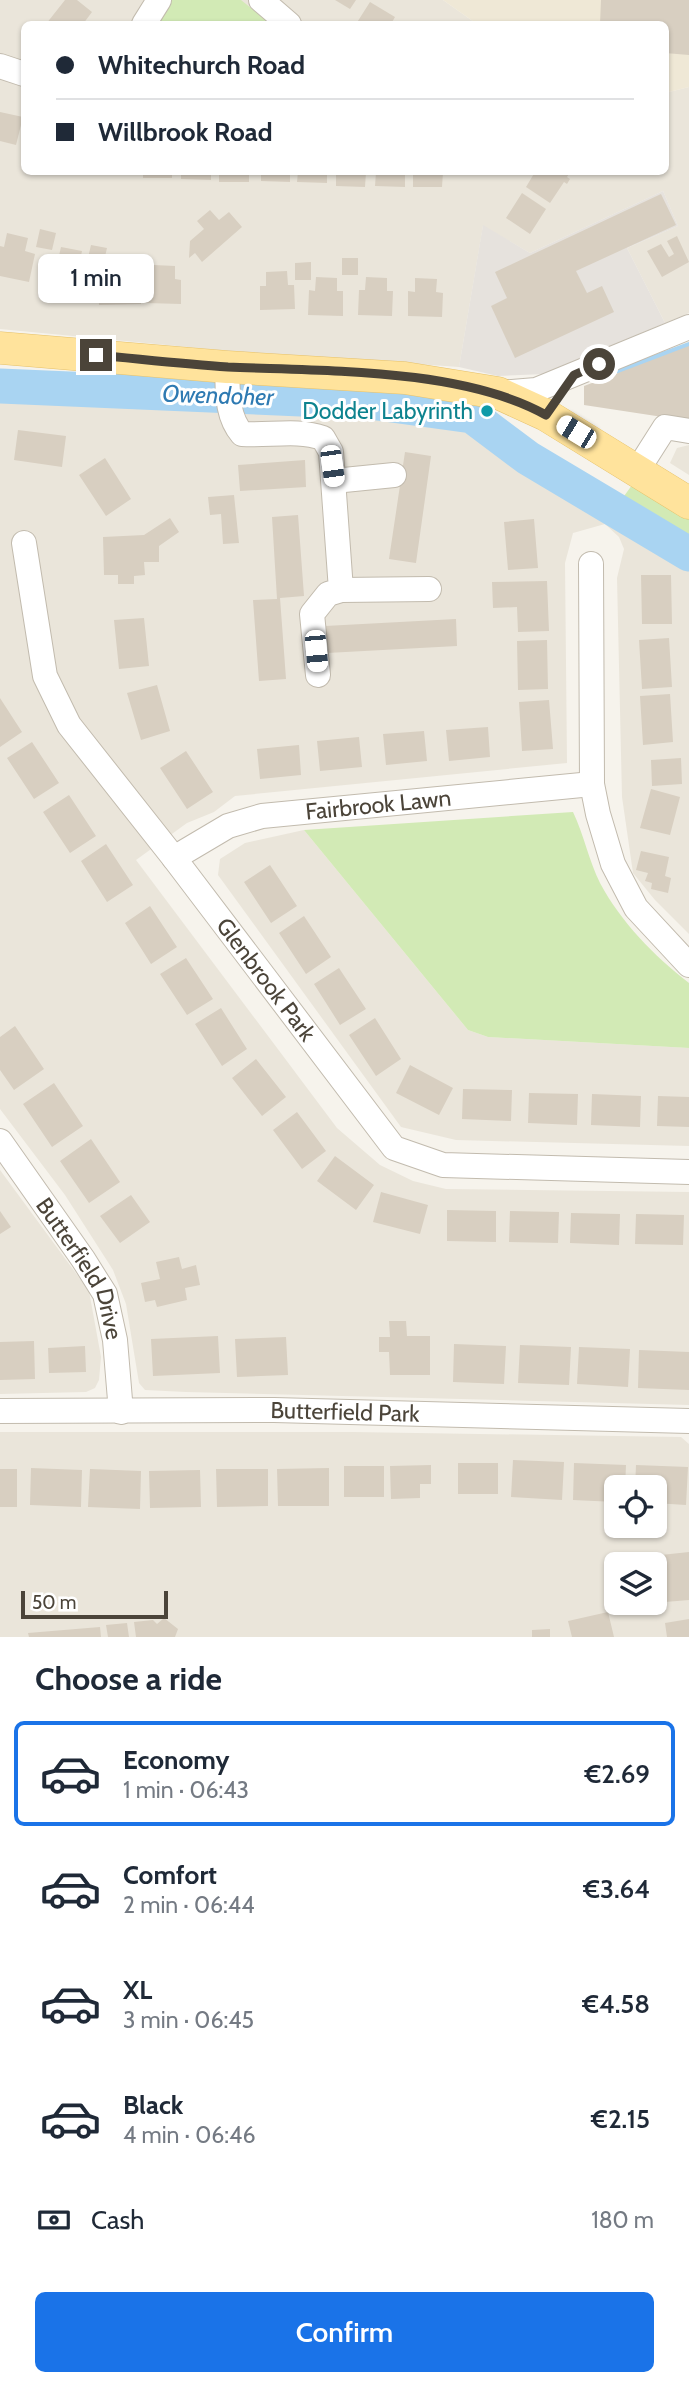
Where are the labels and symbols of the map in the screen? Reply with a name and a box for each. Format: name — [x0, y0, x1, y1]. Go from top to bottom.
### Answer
callout: 1 min — [38, 254, 154, 302]
route end — [80, 339, 112, 371]
route start — [583, 348, 615, 380]
water label: Owendoher — [162, 379, 276, 411]
place label: Dodder Labyrinth — [302, 397, 473, 425]
marker: Dodder Labyrinth — [479, 403, 495, 419]
car — [553, 412, 600, 452]
car — [319, 444, 346, 488]
car — [304, 629, 329, 673]
street label: Fairbrook Lawn — [304, 784, 452, 826]
street label: Glenbrook Park — [210, 912, 322, 1047]
street label: Butterfield Drive — [30, 1192, 129, 1342]
street label: Butterfield Park — [270, 1396, 421, 1428]
scale bar — [21, 1588, 168, 1620]

